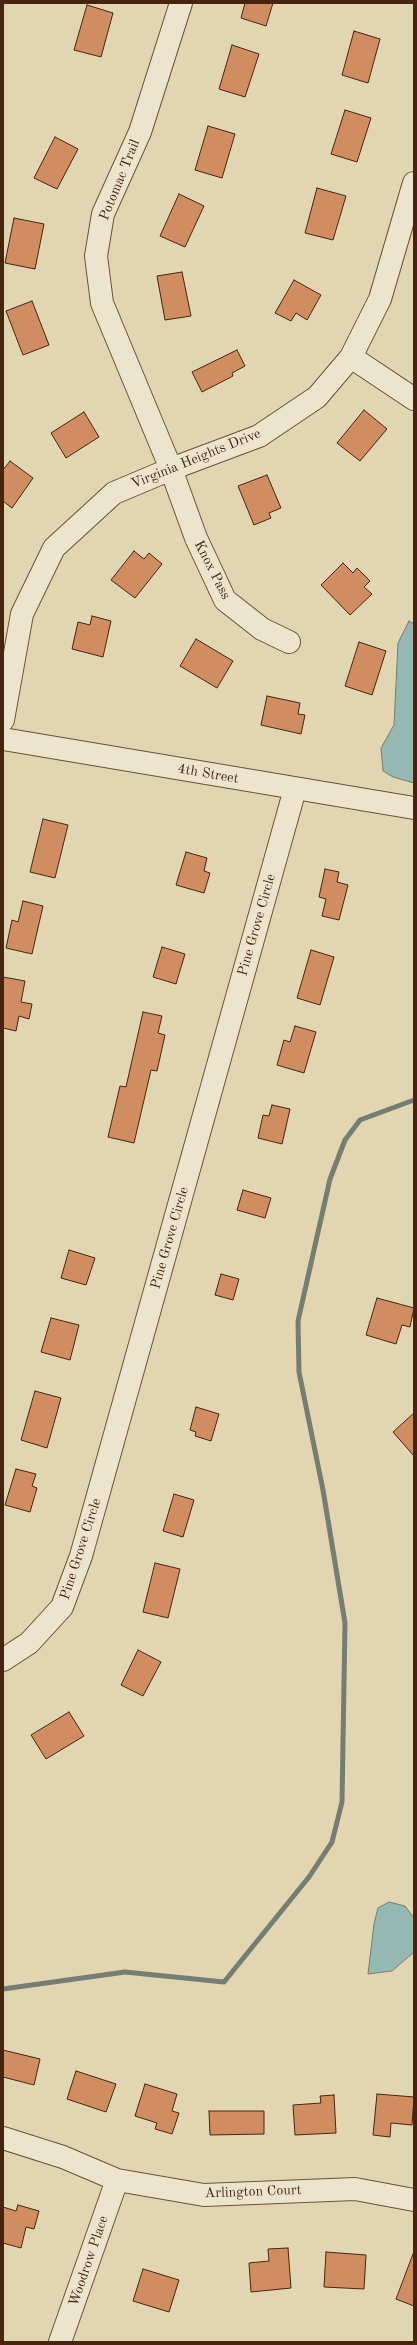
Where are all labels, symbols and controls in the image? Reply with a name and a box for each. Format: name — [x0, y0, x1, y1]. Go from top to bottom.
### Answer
street label: Potomac Trail — [96, 137, 144, 223]
street label: Virginia Heights Drive — [129, 425, 263, 493]
street label: Knox Pass — [190, 538, 234, 602]
street label: 4th Street — [176, 760, 240, 788]
street label: Pine Grove Circle — [234, 872, 280, 978]
street label: Pine Grove Circle — [147, 1185, 193, 1291]
street label: Pine Grove Circle — [57, 1496, 105, 1602]
street label: Arlington Court — [204, 2182, 302, 2202]
street label: Woodrow Place — [66, 2213, 112, 2309]

